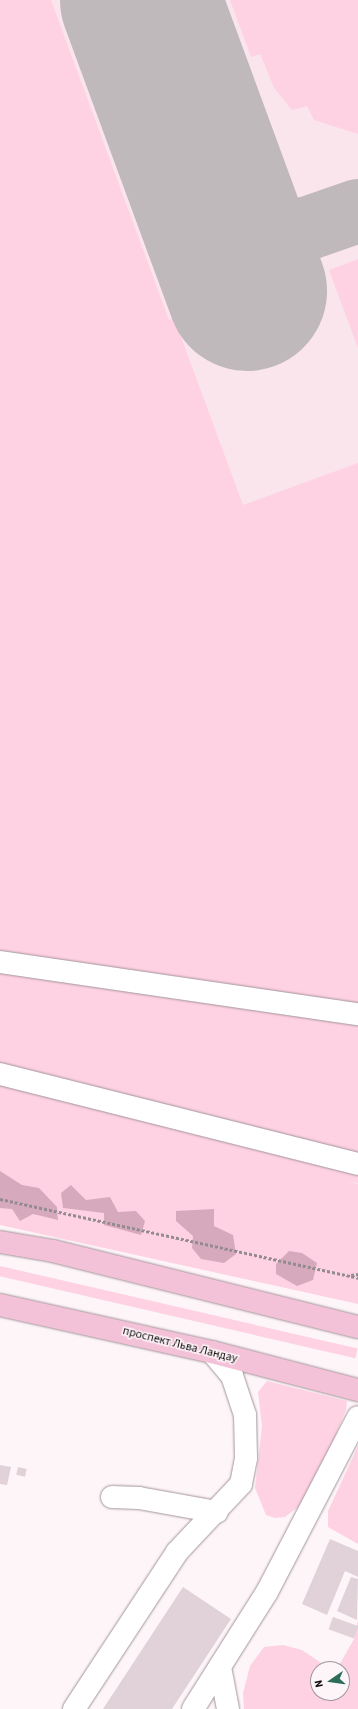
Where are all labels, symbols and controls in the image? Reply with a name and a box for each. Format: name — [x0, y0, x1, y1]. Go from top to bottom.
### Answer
street label: проспект Льва Ландау — [121, 1324, 239, 1366]
north arrow — [310, 1661, 350, 1701]
text: N — [311, 1678, 327, 1689]

